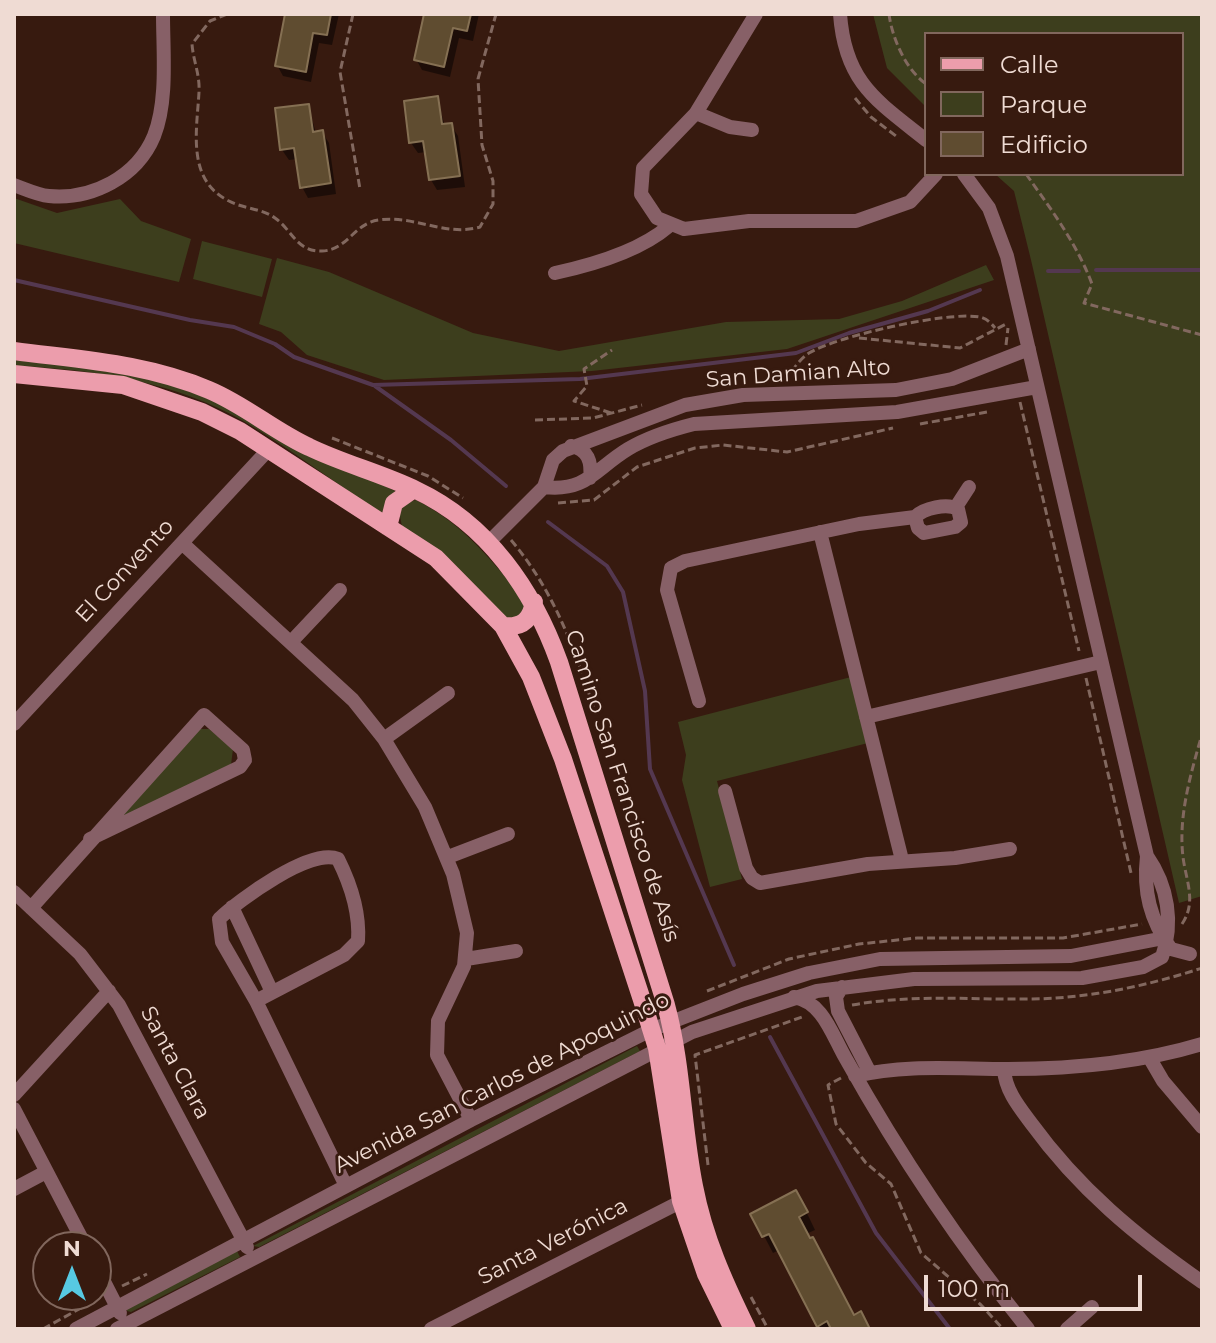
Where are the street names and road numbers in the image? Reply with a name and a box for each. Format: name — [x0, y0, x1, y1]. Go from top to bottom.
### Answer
street label: San Damian Alto — [705, 354, 891, 394]
street label: El Convento — [70, 514, 180, 628]
street label: Camino San Francisco de Asís — [559, 627, 685, 945]
street label: Avenida San Carlos de Apoquindo — [330, 987, 674, 1179]
street label: Santa Clara — [134, 1002, 216, 1124]
street label: Santa Verónica — [474, 1193, 632, 1291]

